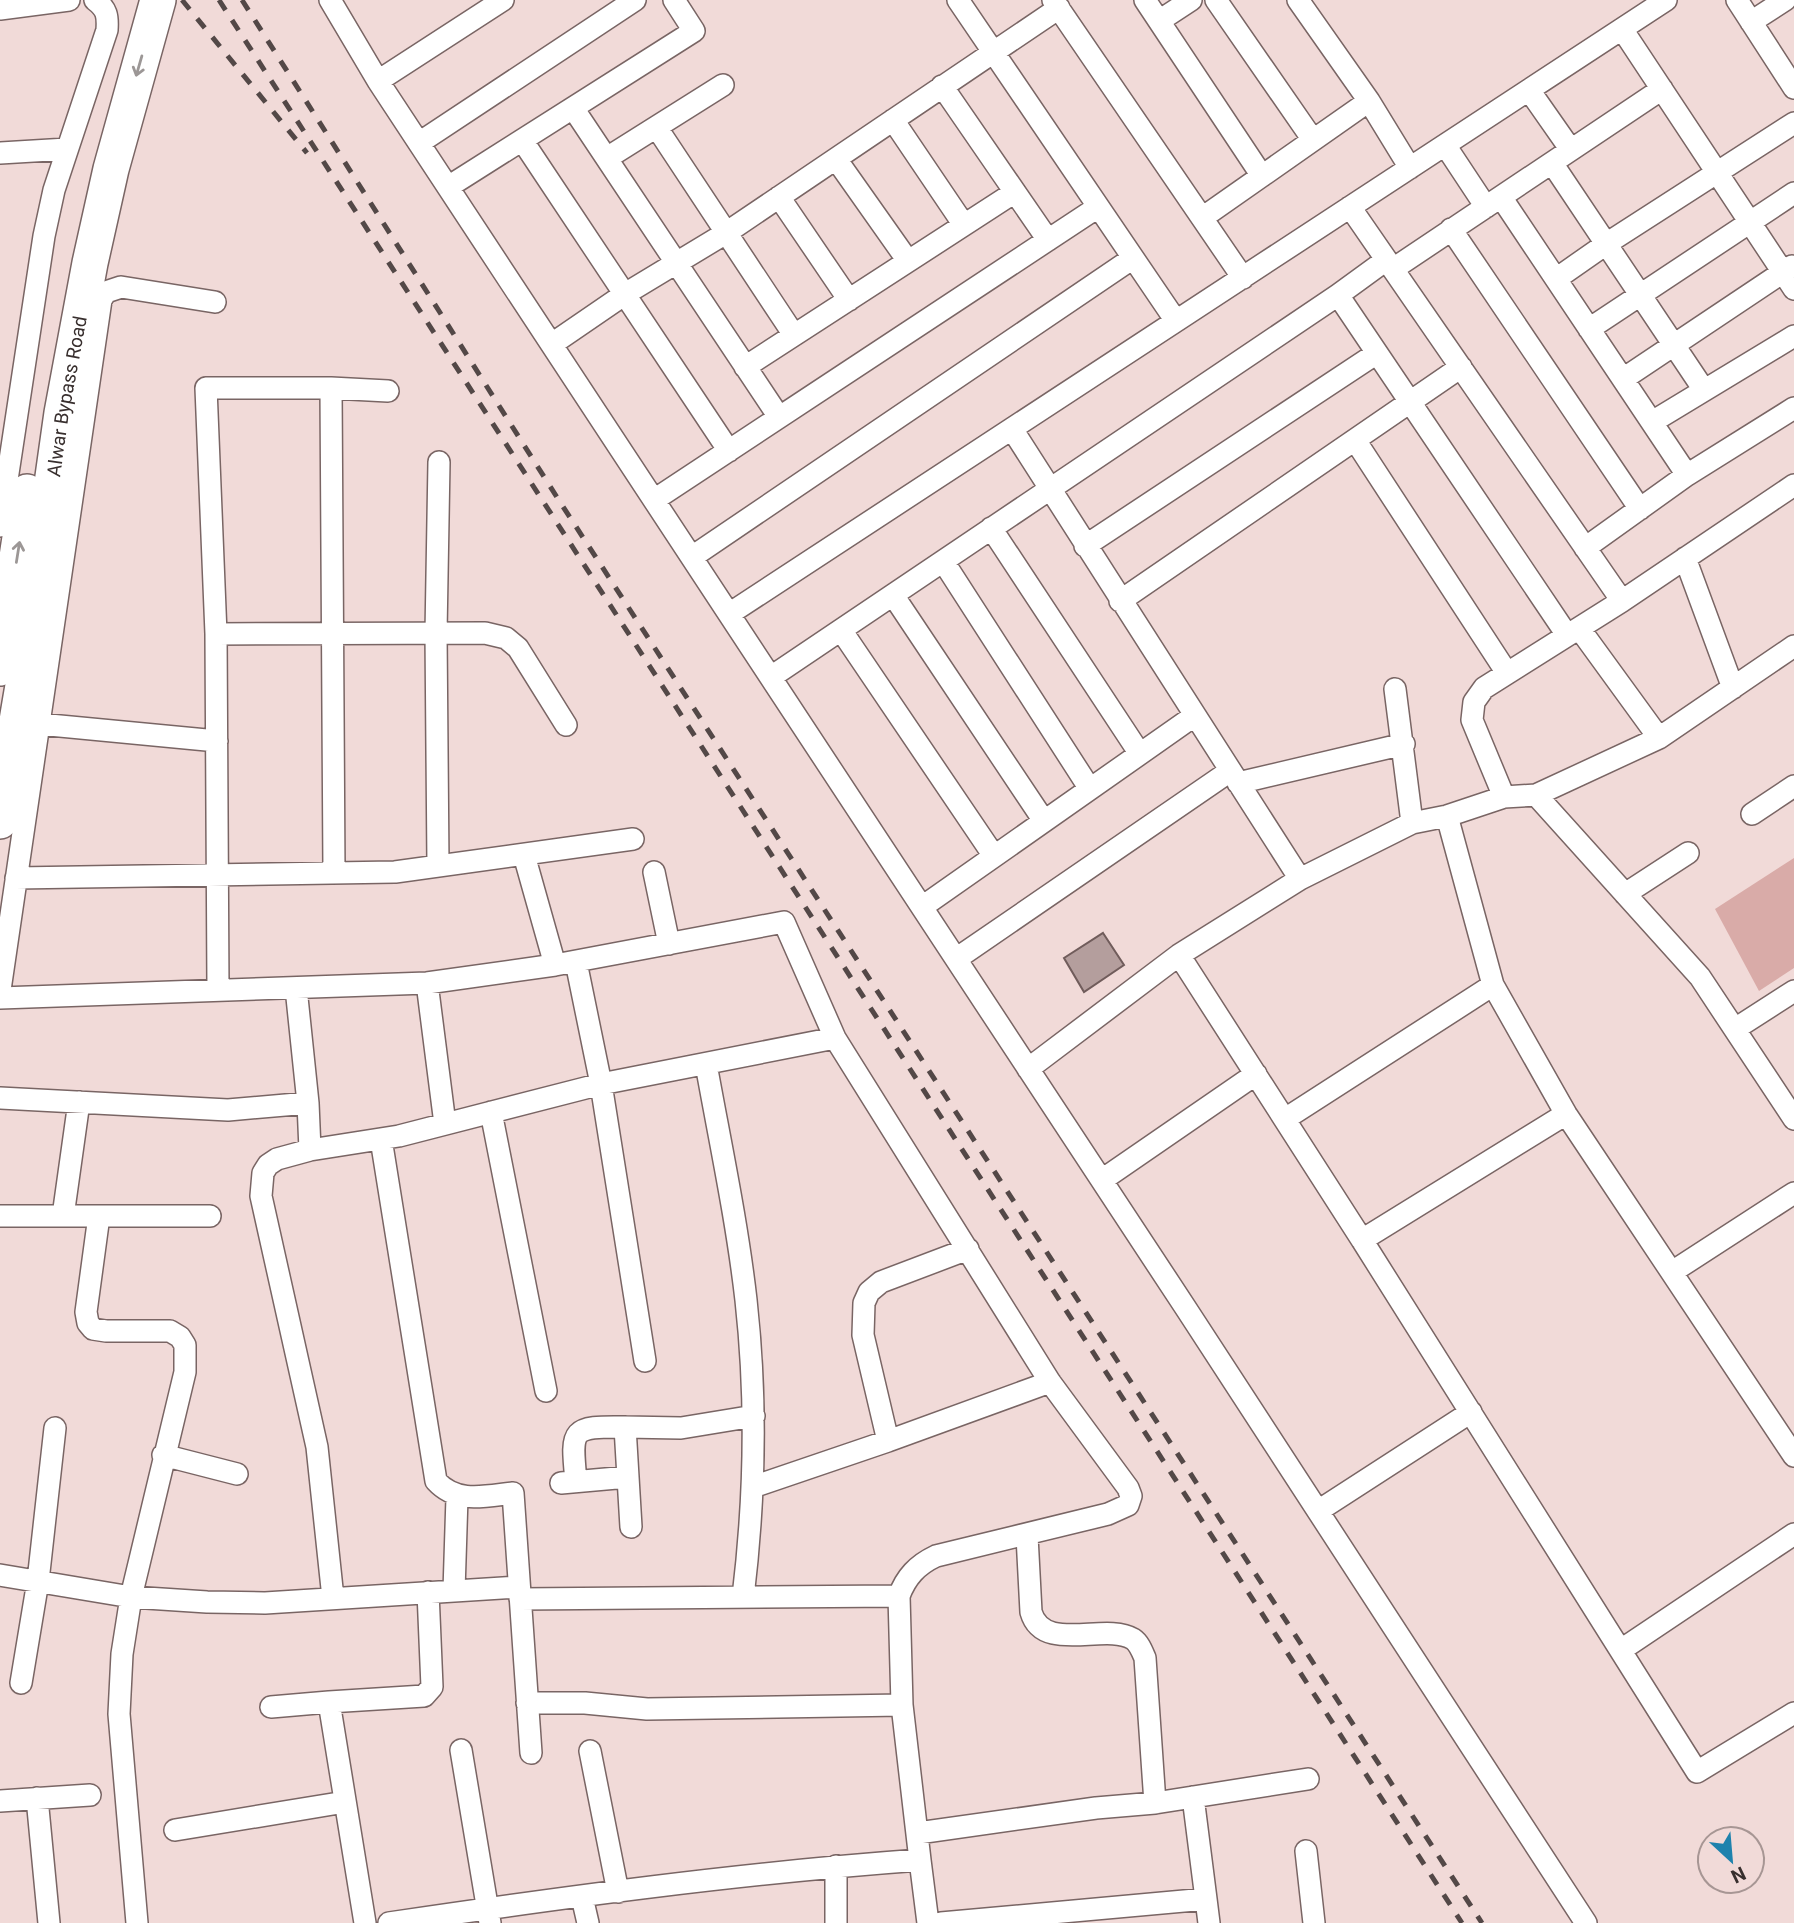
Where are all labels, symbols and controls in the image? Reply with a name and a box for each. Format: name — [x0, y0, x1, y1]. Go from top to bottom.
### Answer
one-way arrow — [132, 55, 145, 77]
street label: Alwar Bypass Road — [42, 314, 92, 478]
one-way arrow — [11, 542, 24, 564]
north arrow — [1696, 1825, 1766, 1895]
text: N — [1727, 1862, 1749, 1888]

